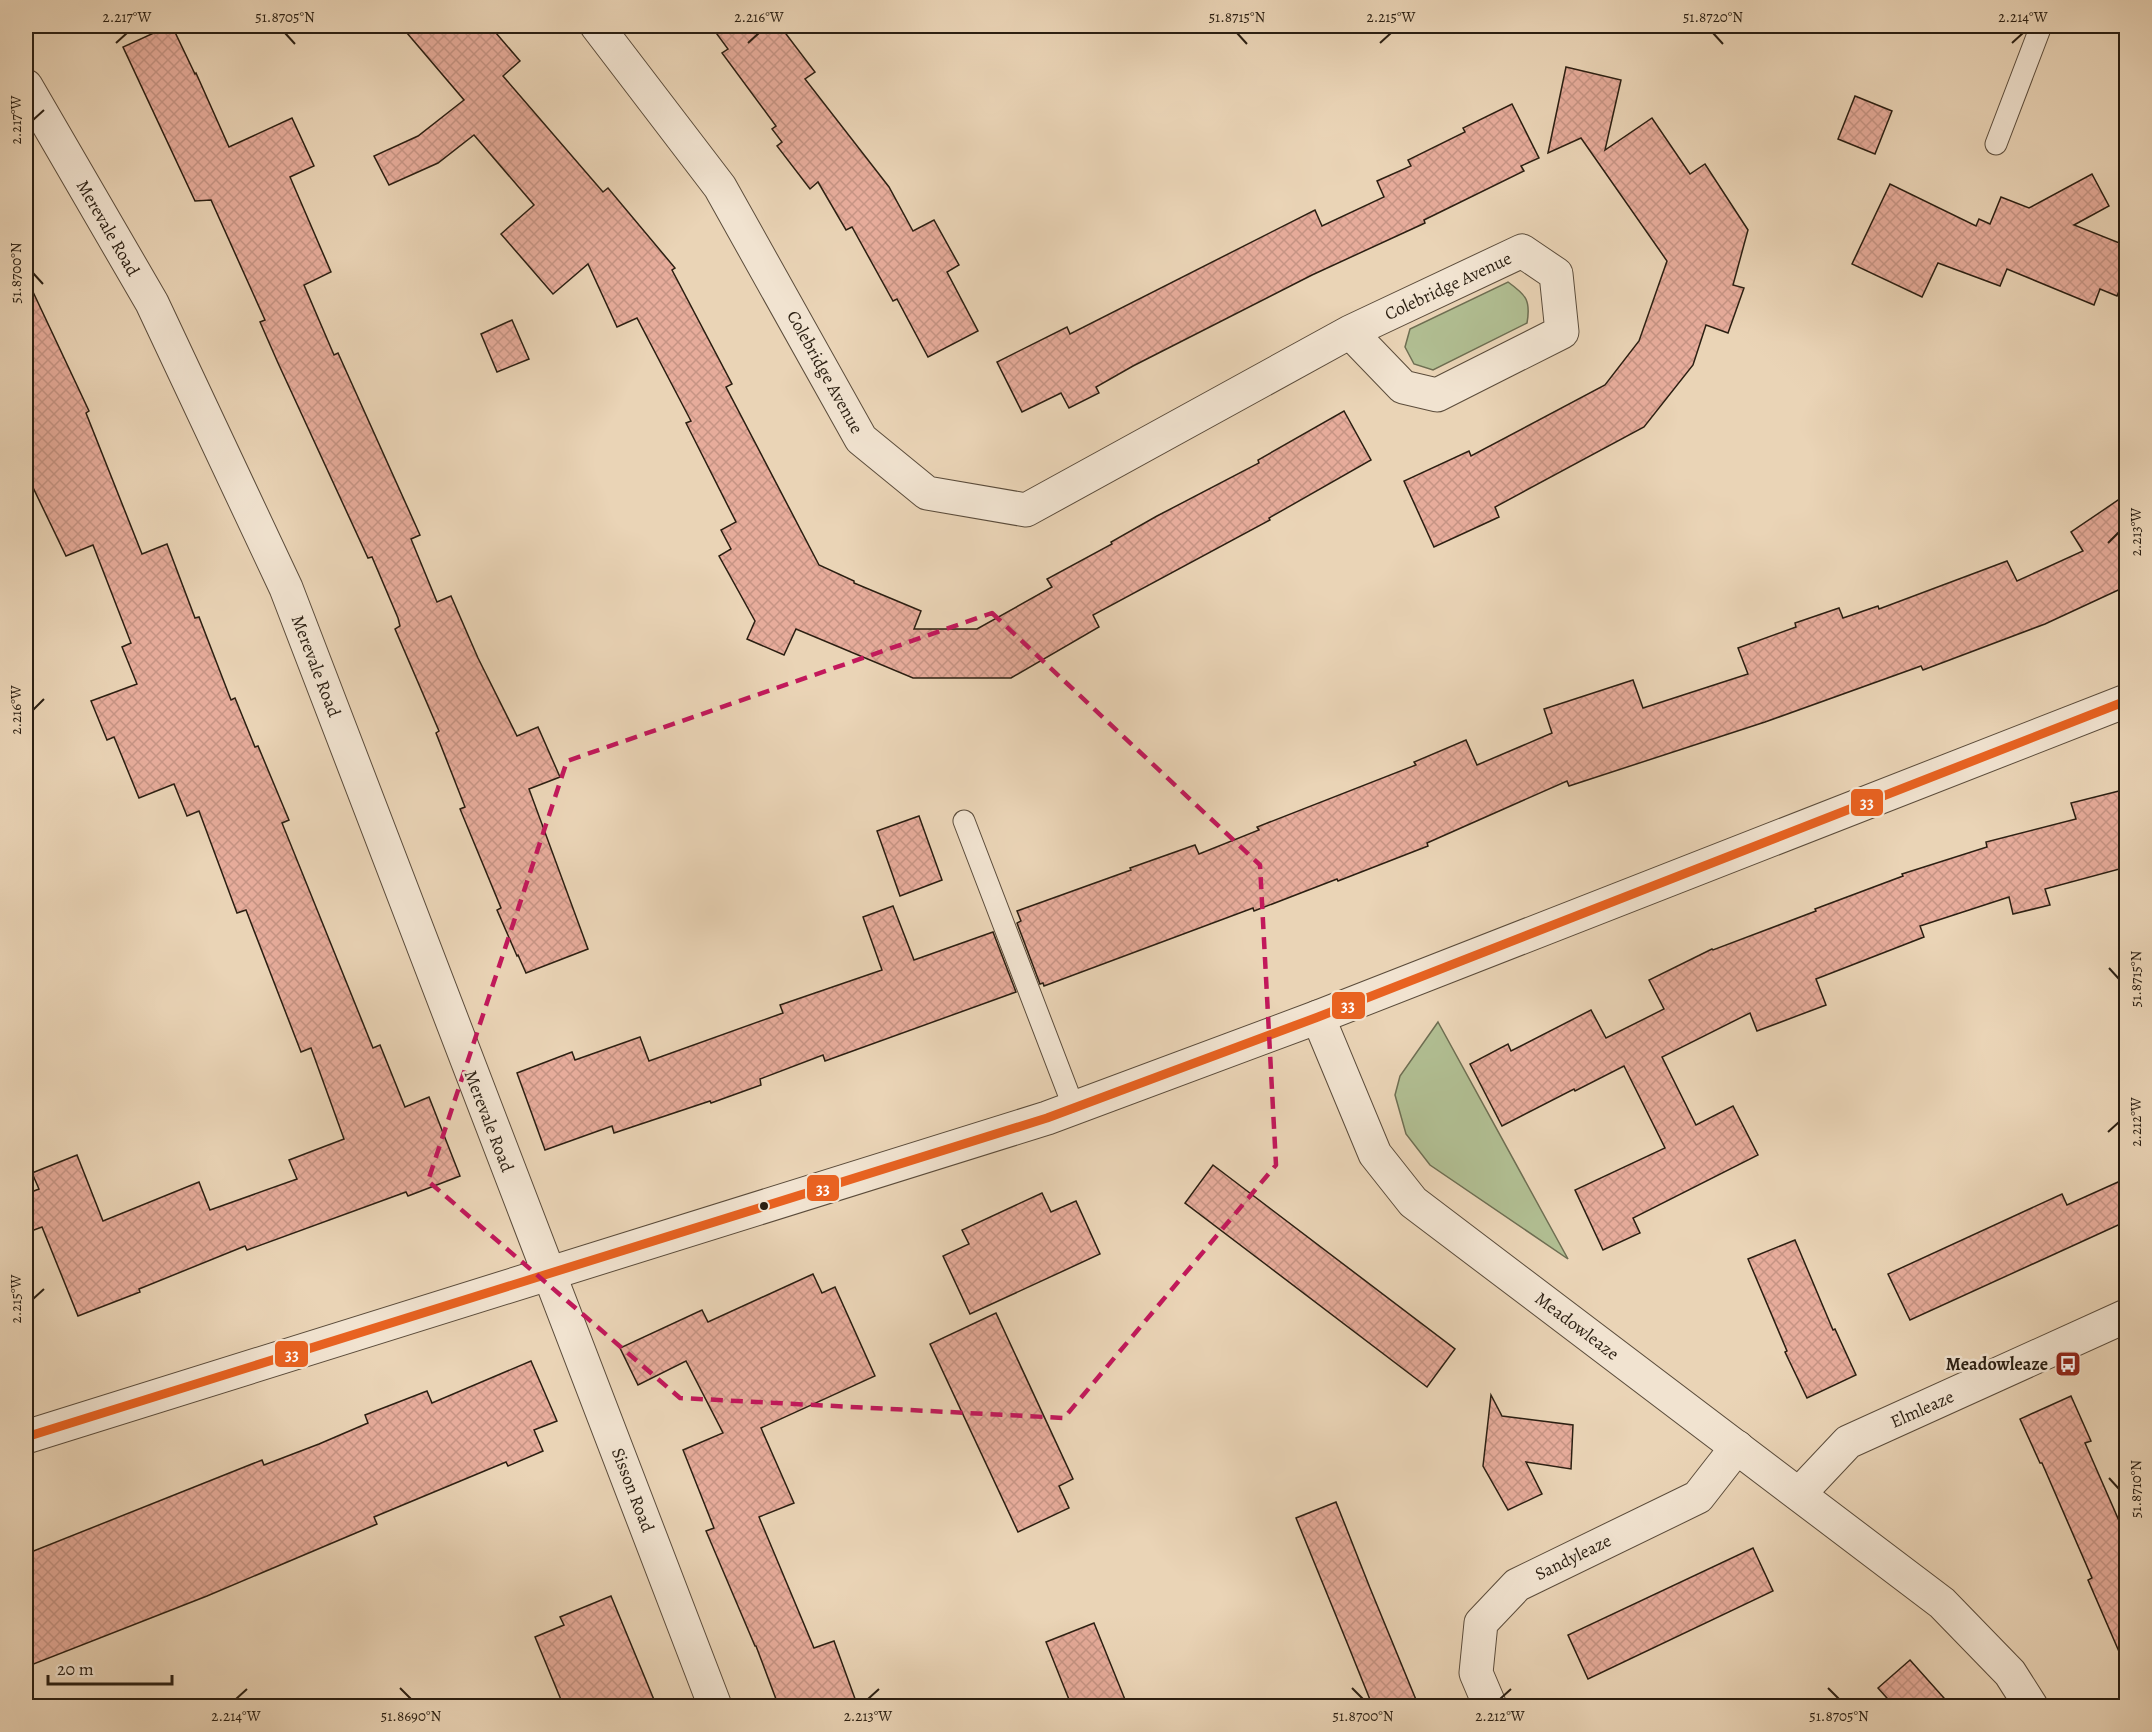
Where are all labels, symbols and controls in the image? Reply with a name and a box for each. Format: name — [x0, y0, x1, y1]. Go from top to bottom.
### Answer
text: 2.217°W — [103, 7, 151, 27]
text: 51.8705°N — [255, 7, 315, 27]
text: 2.216°W — [734, 7, 784, 27]
text: 51.8715°N — [1209, 7, 1266, 27]
text: 2.215°W — [1367, 7, 1415, 27]
text: 51.8720°N — [1683, 7, 1743, 27]
text: 2.214°W — [1998, 7, 2048, 27]
text: 2.217°W — [6, 96, 26, 144]
street label: Merevale Road — [71, 176, 145, 281]
text: 51.8700°N — [6, 242, 26, 304]
street label: Colebridge Avenue — [1381, 246, 1515, 326]
street label: Colebridge Avenue — [781, 306, 869, 438]
text: 2.213°W — [2126, 508, 2146, 556]
street label: Merevale Road — [286, 612, 347, 721]
text: 2.216°W — [6, 685, 26, 735]
line badge: 33 — [1850, 788, 1884, 817]
text: 33 — [1860, 792, 1874, 814]
text: 51.8715°N — [2126, 950, 2146, 1007]
line badge: 33 — [1331, 991, 1366, 1020]
text: 33 — [1341, 995, 1355, 1017]
street label: Merevale Road — [459, 1067, 520, 1176]
text: 2.212°W — [2126, 1097, 2146, 1147]
line badge: 33 — [806, 1174, 840, 1202]
text: 33 — [816, 1178, 830, 1200]
unlabelled marker — [758, 1200, 770, 1212]
text: 2.215°W — [6, 1275, 26, 1323]
street label: Meadowleaze — [1530, 1286, 1624, 1366]
line badge: 33 — [274, 1340, 309, 1368]
text: 33 — [285, 1344, 299, 1366]
bus stop icon: Meadowleaze — [2053, 1349, 2083, 1379]
place label: Meadowleaze — [1946, 1352, 2048, 1376]
street label: Elmleaze — [1886, 1384, 1958, 1434]
street label: Sisson Road — [606, 1444, 660, 1536]
text: 51.8710°N — [2126, 1460, 2146, 1518]
street label: Sandyleaze — [1531, 1528, 1615, 1586]
scale bar — [48, 1648, 172, 1686]
text: 20 m — [57, 1657, 94, 1681]
text: 2.214°W — [211, 1706, 261, 1726]
text: 51.8690°N — [381, 1706, 441, 1726]
text: 2.213°W — [844, 1706, 892, 1726]
text: 51.8700°N — [1332, 1706, 1394, 1726]
text: 2.212°W — [1475, 1706, 1525, 1726]
text: 51.8705°N — [1809, 1706, 1869, 1726]

